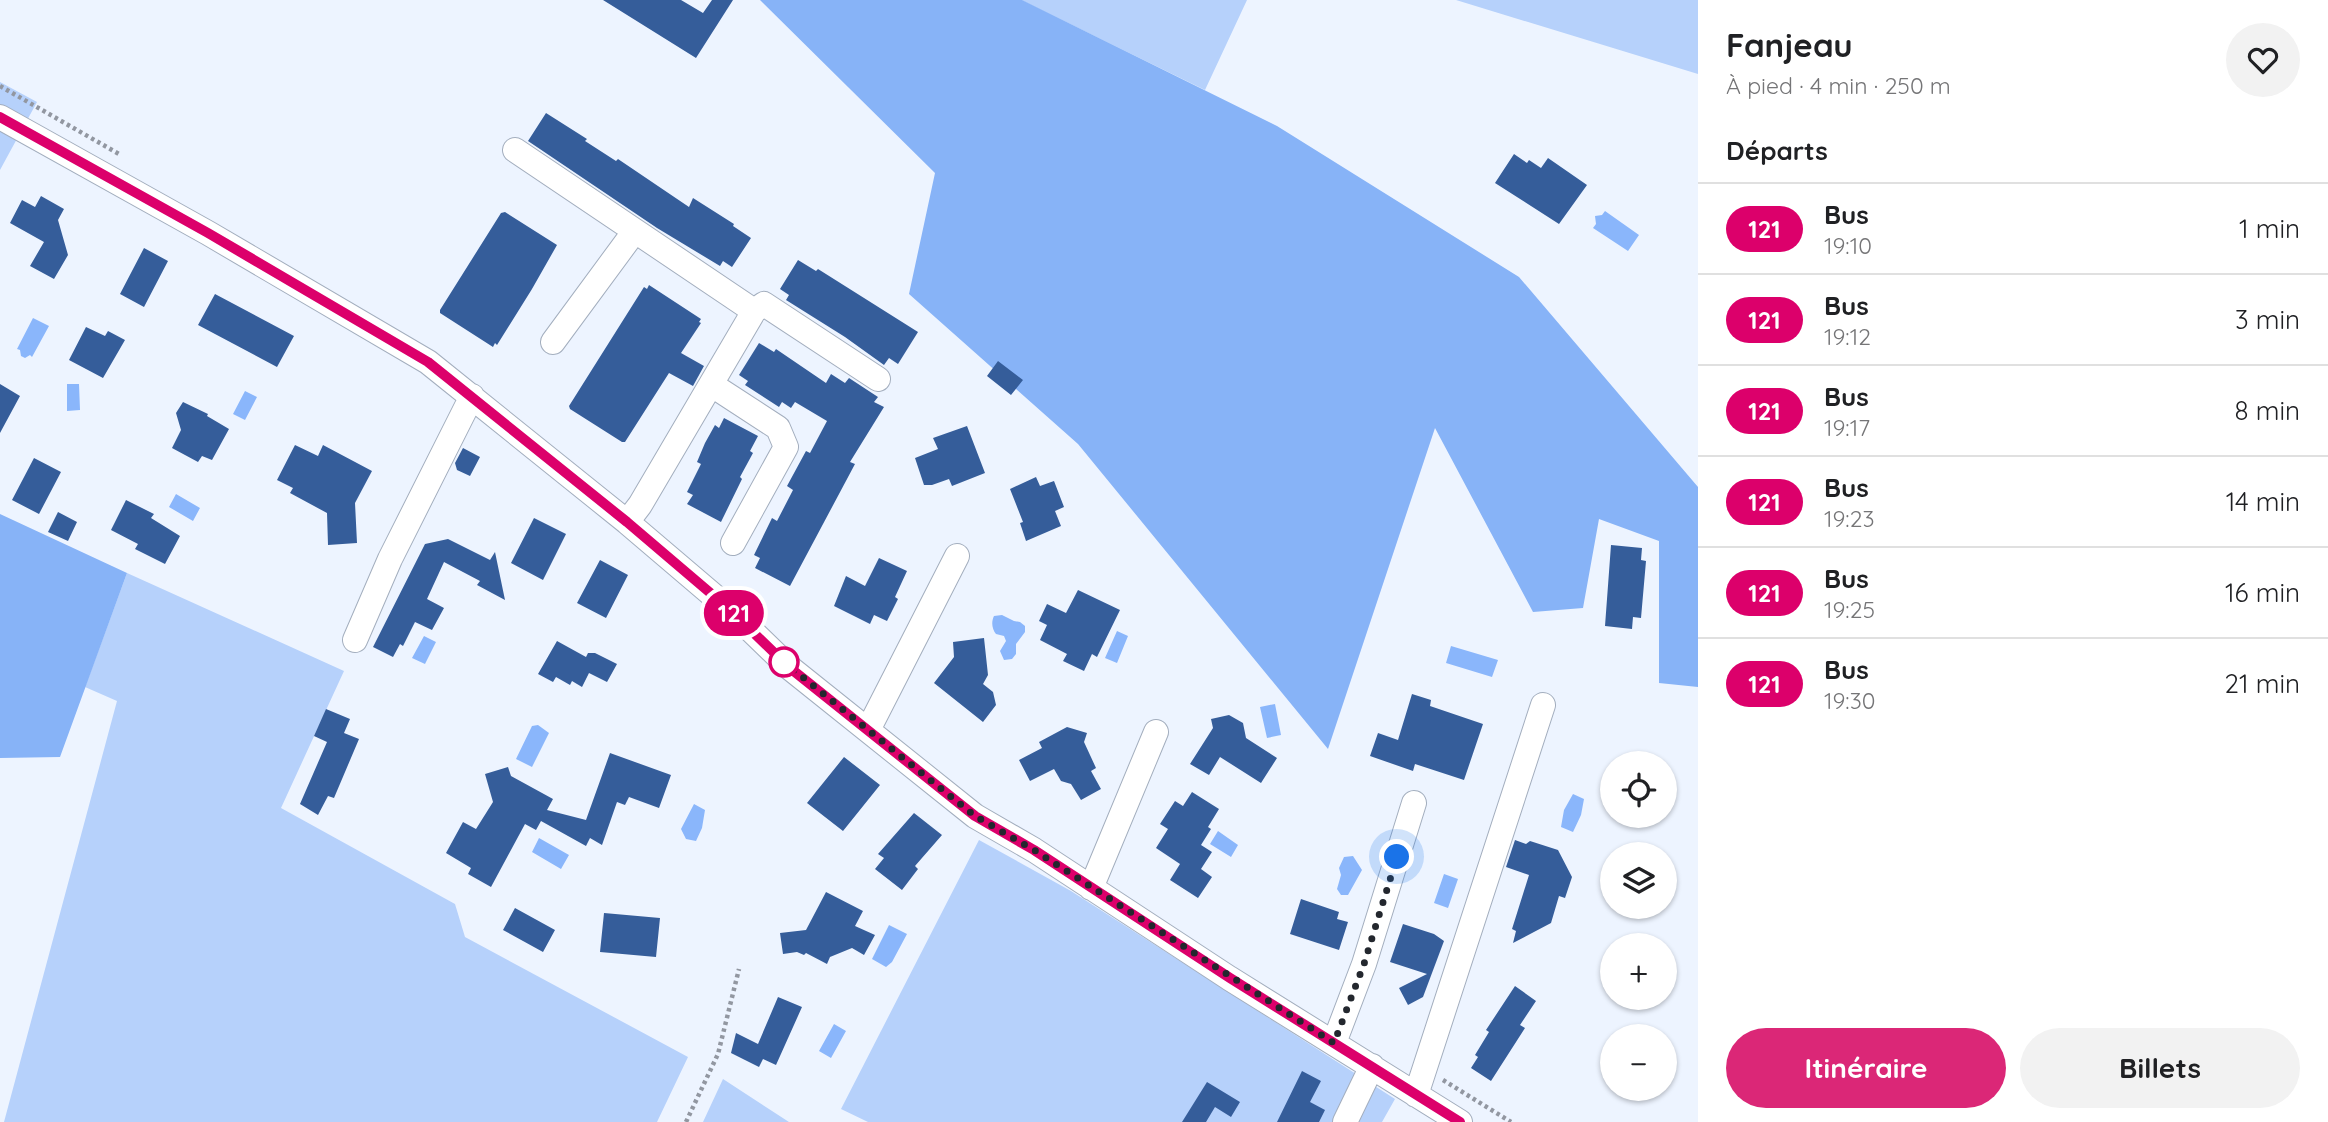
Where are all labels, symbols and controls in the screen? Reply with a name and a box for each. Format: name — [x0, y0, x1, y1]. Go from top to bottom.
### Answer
button: heart — [2226, 23, 2300, 97]
text: Fanjeau — [1726, 24, 1853, 65]
text: À pied · 4 min · 250 m — [1726, 71, 1951, 100]
text: Départs — [1726, 134, 1828, 167]
text: Bus — [1824, 198, 1869, 231]
text: 1 min — [2239, 212, 2300, 245]
text: 121 — [1748, 214, 1781, 244]
text: 19:10 — [1824, 231, 1872, 260]
text: Bus — [1824, 289, 1869, 322]
text: 3 min — [2235, 303, 2300, 336]
text: 121 — [1748, 305, 1781, 335]
text: 19:12 — [1824, 322, 1871, 351]
text: Bus — [1824, 380, 1869, 413]
text: 8 min — [2235, 394, 2300, 427]
text: 121 — [1748, 396, 1781, 426]
text: 19:17 — [1824, 413, 1870, 442]
text: Bus — [1824, 471, 1869, 504]
text: 14 min — [2226, 485, 2300, 518]
text: 121 — [1748, 487, 1781, 517]
text: 19:23 — [1824, 504, 1874, 533]
text: Bus — [1824, 562, 1869, 595]
text: 16 min — [2225, 576, 2300, 609]
text: 121 — [1748, 578, 1781, 608]
line badge: 121 — [694, 590, 774, 636]
text: 19:25 — [1824, 595, 1875, 624]
text: 121 — [718, 598, 750, 628]
unlabelled marker — [769, 647, 799, 677]
text: Bus — [1824, 653, 1869, 686]
text: 21 min — [2225, 667, 2300, 700]
text: 121 — [1748, 669, 1781, 699]
text: 19:30 — [1824, 686, 1875, 715]
map controls — [1600, 751, 1677, 1101]
button: locate — [1600, 751, 1677, 828]
your location — [1379, 839, 1414, 874]
button: layers — [1600, 842, 1677, 919]
button: + — [1600, 933, 1677, 1010]
button: − — [1600, 1024, 1677, 1101]
button: Itinéraire — [1726, 1028, 2006, 1108]
button: Billets — [2020, 1028, 2300, 1108]

